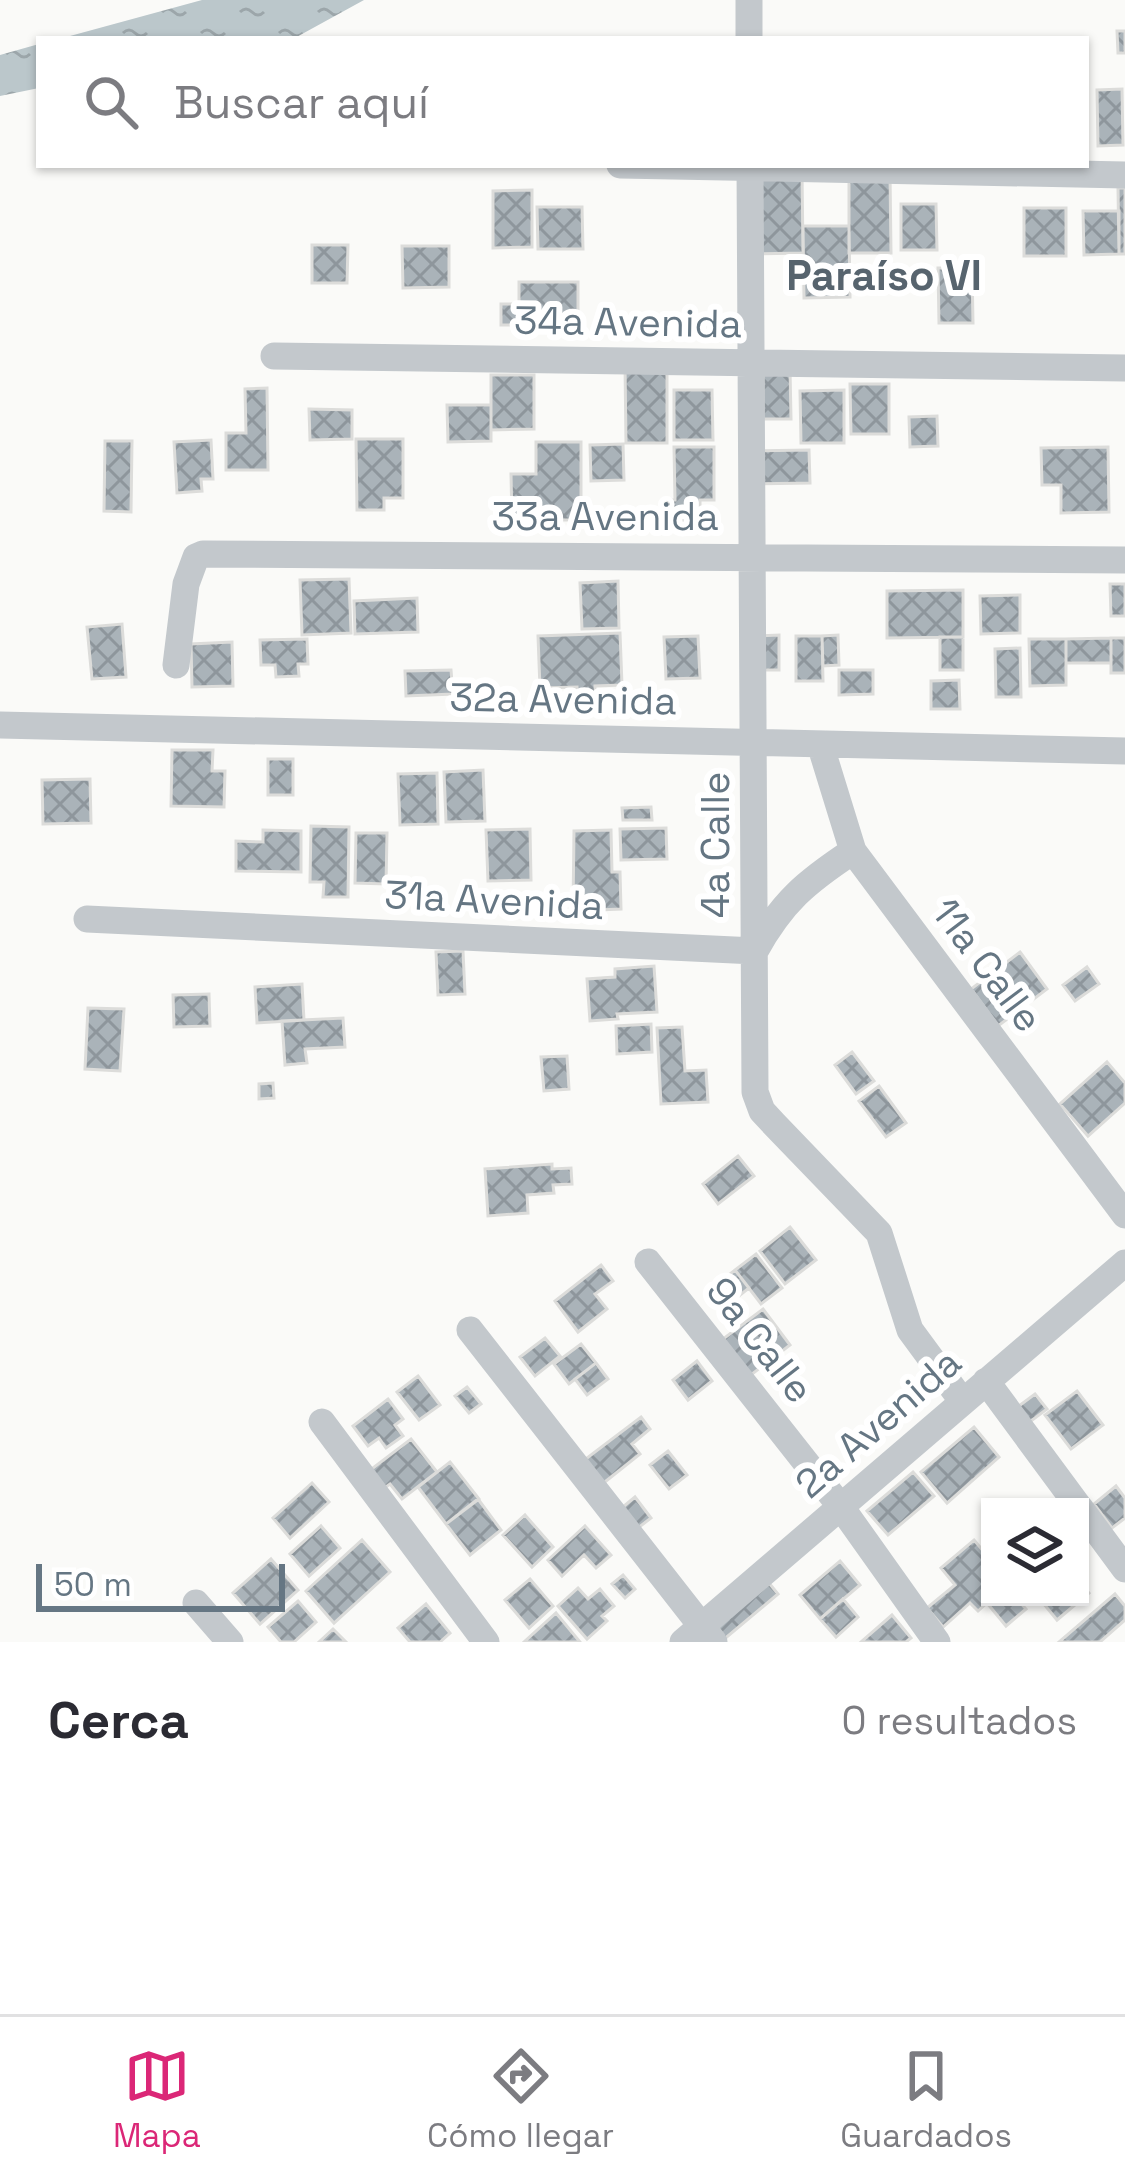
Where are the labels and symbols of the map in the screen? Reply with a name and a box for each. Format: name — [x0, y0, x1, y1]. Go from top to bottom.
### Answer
district label: Paraíso VI — [786, 249, 982, 302]
street label: 34a Avenida — [514, 296, 742, 348]
street label: 33a Avenida — [491, 492, 719, 541]
street label: 32a Avenida — [449, 673, 677, 725]
street label: 4a Calle — [691, 772, 740, 918]
street label: 31a Avenida — [383, 870, 605, 930]
street label: 11a Calle — [921, 888, 1053, 1042]
street label: 9a Calle — [696, 1267, 824, 1413]
street label: 2a Avenida — [785, 1338, 971, 1508]
scale bar — [36, 1558, 285, 1611]

